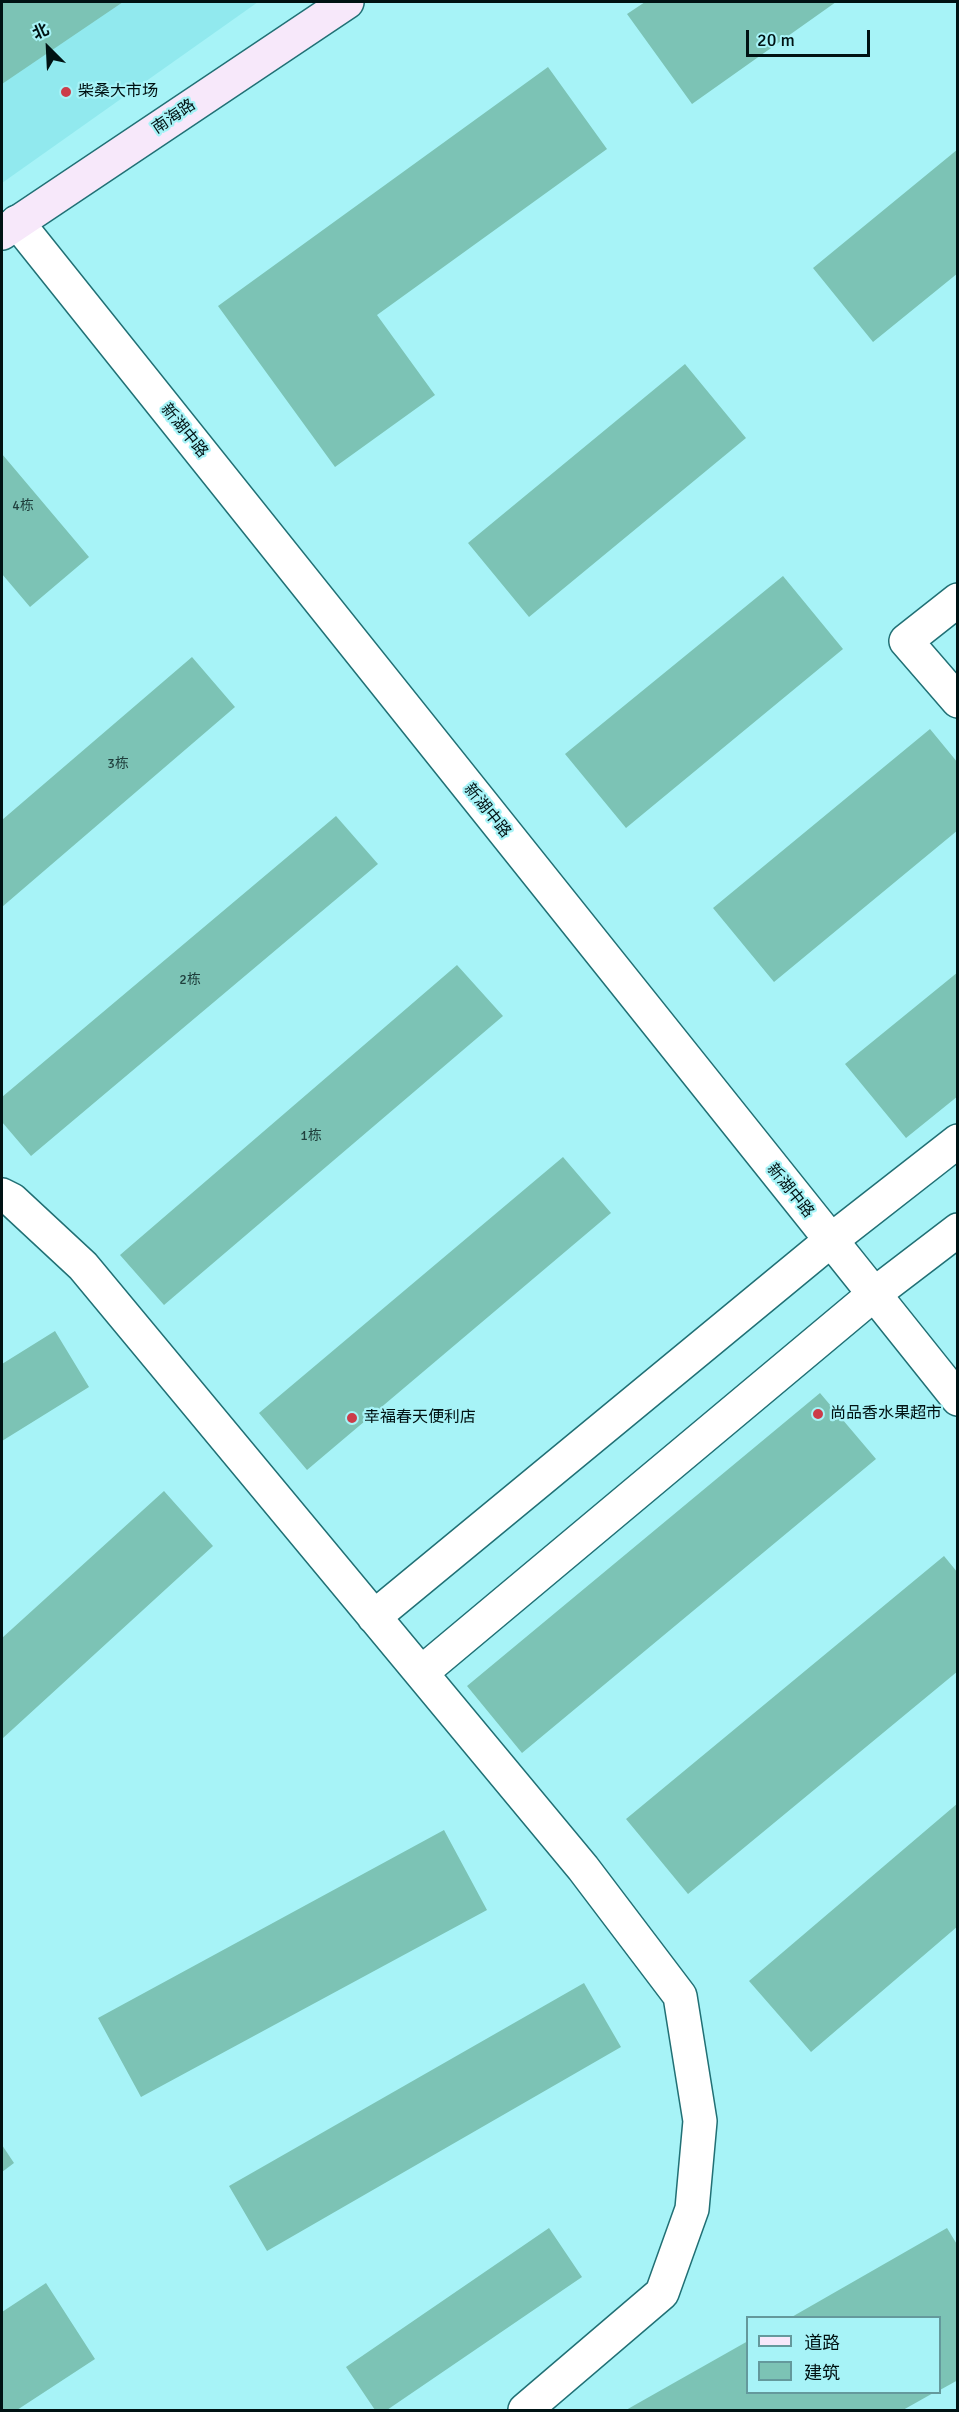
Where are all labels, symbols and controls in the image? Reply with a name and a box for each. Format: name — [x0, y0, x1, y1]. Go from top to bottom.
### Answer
north arrow — [18, 18, 78, 78]
scale bar — [749, 18, 874, 56]
text: 北 — [29, 19, 52, 44]
text: 20 m — [757, 29, 795, 51]
place label: 柴桑大市场 — [78, 82, 158, 102]
marker: 柴桑大市场 — [59, 85, 73, 99]
street label: 南海路 — [149, 96, 199, 138]
street label: 新湖中路 — [156, 400, 212, 462]
house number: 4栋 — [12, 498, 34, 514]
house number: 3栋 — [107, 756, 129, 772]
street label: 新湖中路 — [459, 780, 515, 842]
house number: 2栋 — [179, 972, 201, 988]
house number: 1栋 — [300, 1128, 322, 1144]
street label: 新湖中路 — [762, 1160, 818, 1222]
place label: 尚品香水果超市 — [830, 1404, 942, 1424]
marker: 尚品香水果超市 — [811, 1407, 825, 1421]
place label: 幸福春天便利店 — [364, 1408, 476, 1428]
marker: 幸福春天便利店 — [345, 1411, 359, 1425]
legend — [746, 2316, 941, 2394]
text: 道路 — [804, 2332, 840, 2354]
text: 建筑 — [804, 2362, 840, 2384]

